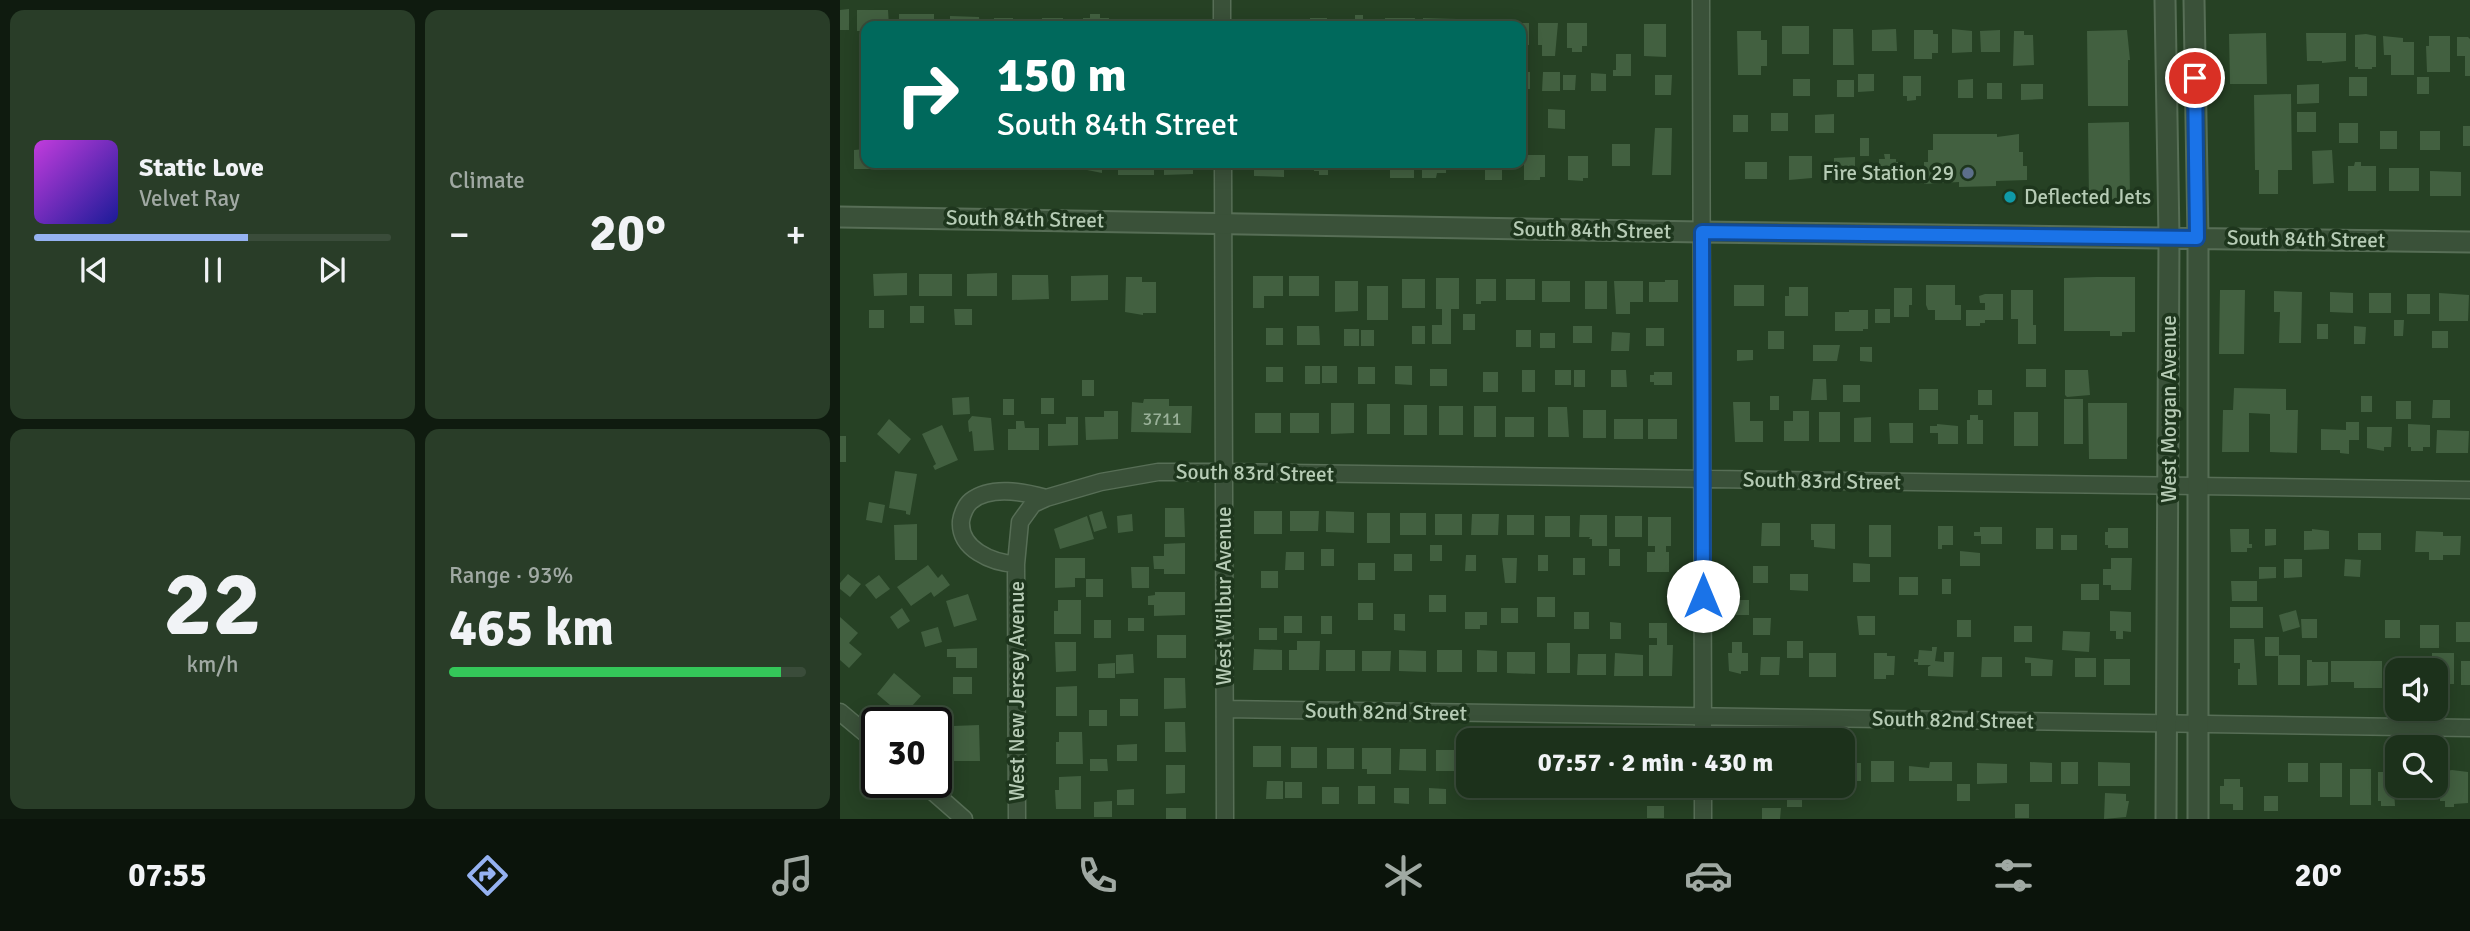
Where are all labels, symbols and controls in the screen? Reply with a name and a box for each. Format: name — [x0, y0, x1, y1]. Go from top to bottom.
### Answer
text: 150 m — [997, 45, 1127, 105]
pin — [2165, 48, 2225, 108]
icon: right — [882, 49, 973, 140]
icon: arrive — [2176, 59, 2214, 97]
text: South 84th Street — [997, 105, 1238, 144]
text: Static Love — [139, 152, 264, 184]
place label: Fire Station 29 — [1823, 160, 1954, 186]
marker: Fire Station 29 — [1960, 165, 1976, 181]
text: Climate — [449, 166, 525, 195]
text: Velvet Ray — [139, 184, 240, 213]
place label: Deflected Jets — [2024, 184, 2151, 210]
marker: Deflected Jets — [2002, 189, 2018, 205]
text: 20° — [589, 201, 666, 265]
street label: South 84th Street — [946, 205, 1104, 233]
text: − — [449, 211, 470, 258]
text: + — [785, 211, 806, 258]
street label: South 84th Street — [1513, 216, 1671, 244]
street label: South 84th Street — [2227, 225, 2385, 253]
icon: previous — [75, 251, 113, 289]
icon: pause — [194, 251, 232, 289]
icon: next — [313, 251, 351, 289]
street label: West Morgan Avenue — [2156, 315, 2182, 503]
house number: 3711 — [1143, 408, 1181, 430]
street label: South 83rd Street — [1176, 459, 1334, 487]
street label: South 83rd Street — [1743, 467, 1901, 495]
street label: West Wilbur Avenue — [1211, 507, 1237, 686]
text: 22 — [163, 548, 262, 661]
position arrow — [1666, 559, 1740, 633]
text: Range · 93% — [449, 561, 573, 590]
street label: West New Jersey Avenue — [1004, 581, 1030, 801]
text: 465 km — [449, 596, 614, 660]
text: km/h — [186, 650, 239, 679]
map controls — [2385, 658, 2448, 798]
button: sound — [2385, 658, 2448, 721]
street label: South 82nd Street — [1305, 698, 1467, 726]
street label: South 82nd Street — [1872, 706, 2034, 734]
speed limit sign: 30 — [861, 707, 952, 798]
button: search — [2385, 735, 2448, 798]
text: 07:57 · 2 min · 430 m — [1538, 747, 1773, 779]
icon: directions — [463, 851, 512, 900]
icon: music — [768, 851, 817, 900]
icon: phone — [1073, 851, 1122, 900]
icon: climate — [1379, 851, 1428, 900]
icon: car — [1684, 851, 1733, 900]
icon: filters — [1989, 851, 2038, 900]
text: 07:55 — [128, 856, 207, 895]
text: 20° — [2294, 856, 2342, 895]

